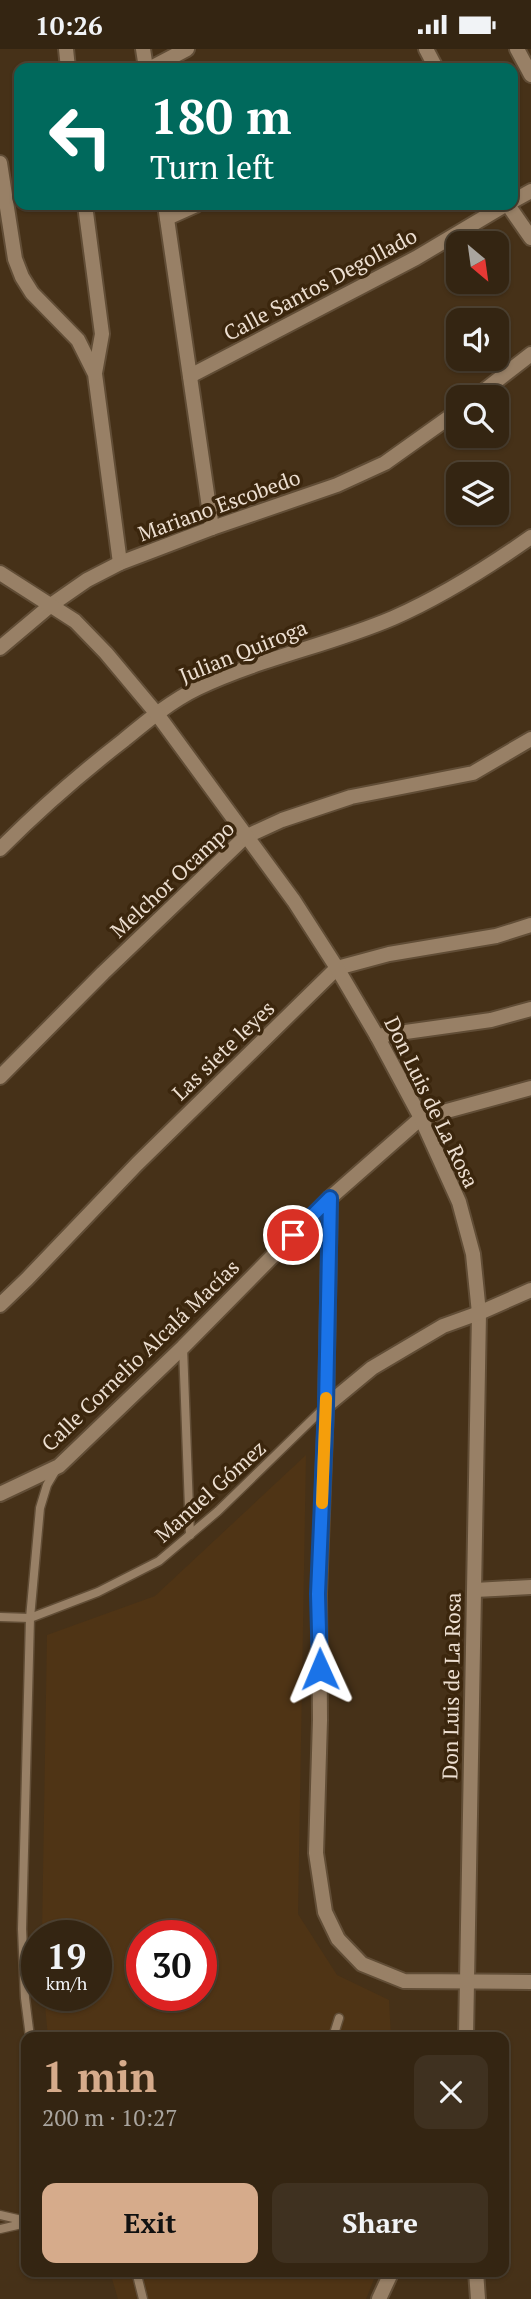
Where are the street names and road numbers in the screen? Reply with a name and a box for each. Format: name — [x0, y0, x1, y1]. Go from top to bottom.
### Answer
street label: Calle Santos Degollado — [219, 221, 421, 347]
street label: Mariano Escobedo — [134, 463, 304, 547]
street label: Julian Quiroga — [175, 613, 311, 689]
street label: Melchor Ocampo — [104, 814, 240, 944]
street label: Las siete leyes — [166, 994, 280, 1106]
street label: Don Luis de La Rosa — [378, 1012, 486, 1193]
street label: Calle Cornelio Alcalá Macías — [35, 1253, 245, 1457]
street label: Manuel Gómez — [149, 1434, 271, 1548]
street label: Don Luis de La Rosa — [435, 1592, 467, 1780]

